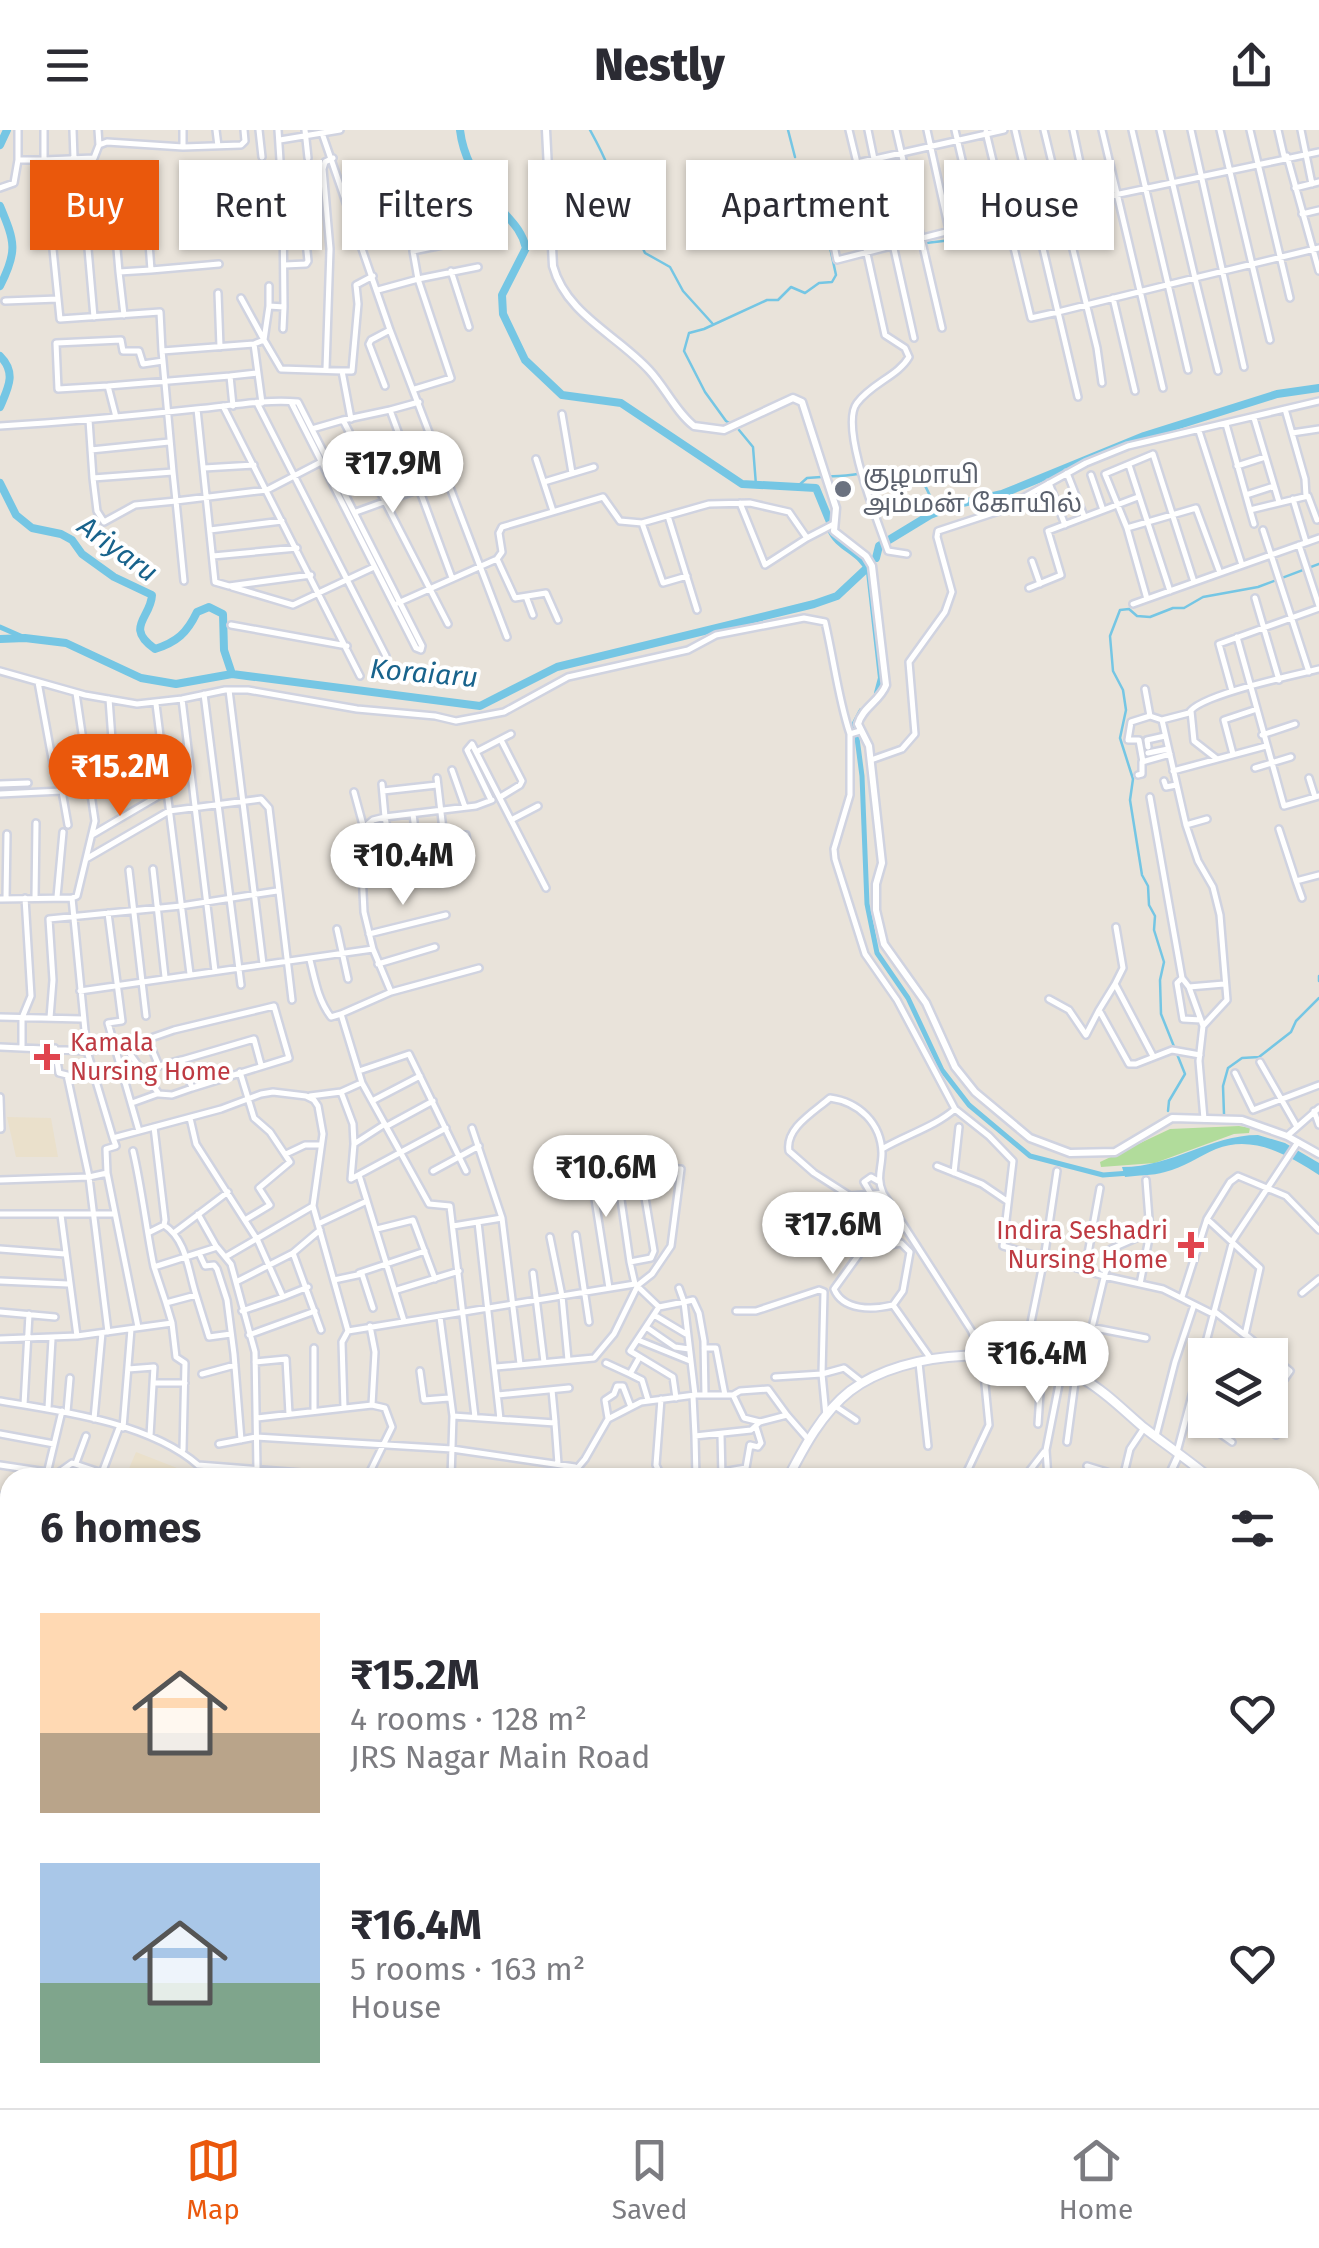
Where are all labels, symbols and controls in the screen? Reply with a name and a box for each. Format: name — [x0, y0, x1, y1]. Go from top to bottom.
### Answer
icon: menu — [40, 38, 95, 93]
text: Nestly — [594, 38, 725, 92]
icon: share — [1224, 38, 1279, 93]
chip: Buy — [30, 160, 159, 250]
chip: Rent — [179, 160, 322, 250]
chip: Filters — [342, 160, 508, 250]
chip: New — [528, 160, 666, 250]
chip: Apartment — [686, 160, 924, 250]
chip: House — [944, 160, 1114, 250]
pin: ₹17.9M — [312, 431, 474, 516]
text: ₹17.9M — [344, 444, 442, 482]
place label: குழமாயி அம்மன் கோயில் — [863, 460, 1082, 519]
marker: குழமாயி அம்மன் கோயில் — [832, 478, 854, 500]
water label: Ariyaru — [71, 508, 164, 589]
water label: Koraiaru — [369, 652, 479, 694]
pin: ₹15.2M — [39, 734, 201, 819]
text: ₹15.2M — [71, 747, 169, 785]
pin: ₹10.4M — [322, 823, 484, 908]
text: ₹10.4M — [352, 836, 454, 874]
place label: Kamala Nursing Home — [70, 1028, 231, 1087]
marker: Kamala Nursing Home — [34, 1044, 60, 1070]
pin: ₹10.6M — [525, 1135, 687, 1220]
text: ₹10.6M — [555, 1148, 657, 1186]
pin: ₹17.6M — [752, 1192, 914, 1277]
text: ₹17.6M — [784, 1205, 882, 1243]
place label: Indira Seshadri Nursing Home — [996, 1216, 1168, 1275]
marker: Indira Seshadri Nursing Home — [1178, 1232, 1204, 1258]
pin: ₹16.4M — [956, 1321, 1118, 1406]
text: ₹16.4M — [987, 1334, 1087, 1372]
map controls — [1188, 1338, 1288, 1438]
button: layers — [1188, 1338, 1288, 1438]
icon: filters — [1225, 1501, 1280, 1556]
text: 6 homes — [40, 1503, 201, 1553]
text: ₹15.2M — [350, 1650, 480, 1700]
icon: home — [120, 1653, 240, 1773]
icon: heart — [1225, 1686, 1280, 1741]
text: 4 rooms · 128 m² — [350, 1700, 587, 1738]
text: JRS Nagar Main Road — [350, 1738, 650, 1776]
text: ₹16.4M — [350, 1900, 482, 1950]
icon: home — [120, 1903, 240, 2023]
icon: heart — [1225, 1936, 1280, 1991]
text: 5 rooms · 163 m² — [350, 1950, 585, 1988]
text: House — [350, 1988, 441, 2026]
tab: Map — [186, 2133, 241, 2226]
tab: Saved — [612, 2133, 688, 2226]
tab: Home — [1059, 2133, 1133, 2226]

